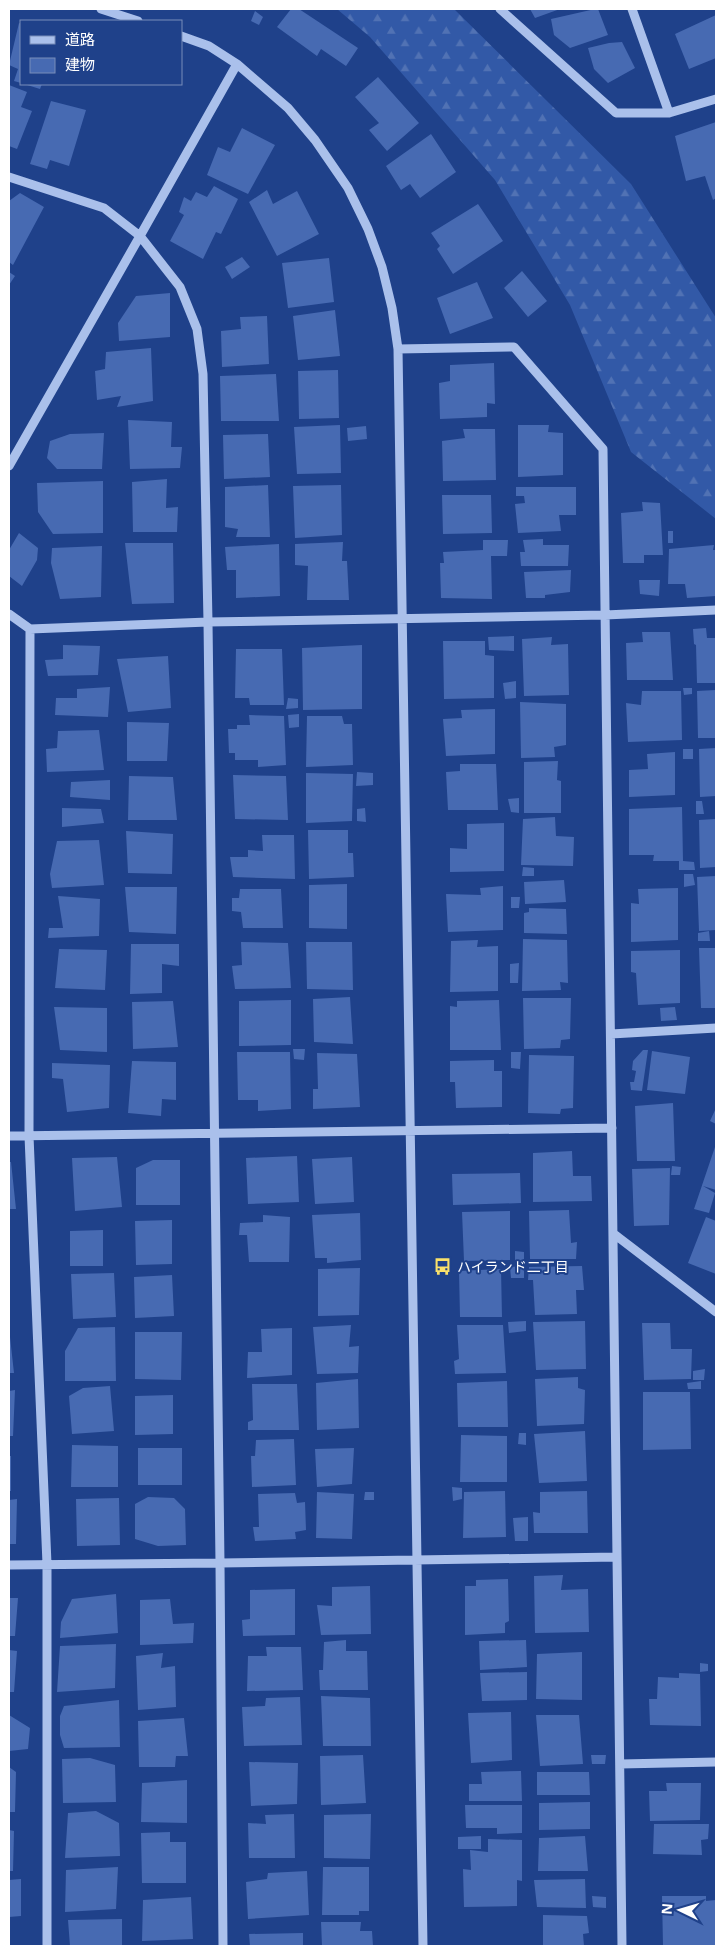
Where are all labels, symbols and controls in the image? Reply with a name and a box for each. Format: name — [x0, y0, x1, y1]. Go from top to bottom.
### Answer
legend — [20, 20, 182, 85]
text: 道路 — [65, 29, 95, 49]
text: 建物 — [65, 54, 95, 74]
bus stop icon: ハイランド二丁目 — [433, 1257, 453, 1277]
place label: ハイランド二丁目 — [457, 1257, 569, 1276]
north arrow — [655, 1885, 705, 1935]
text: N — [657, 1902, 677, 1915]

